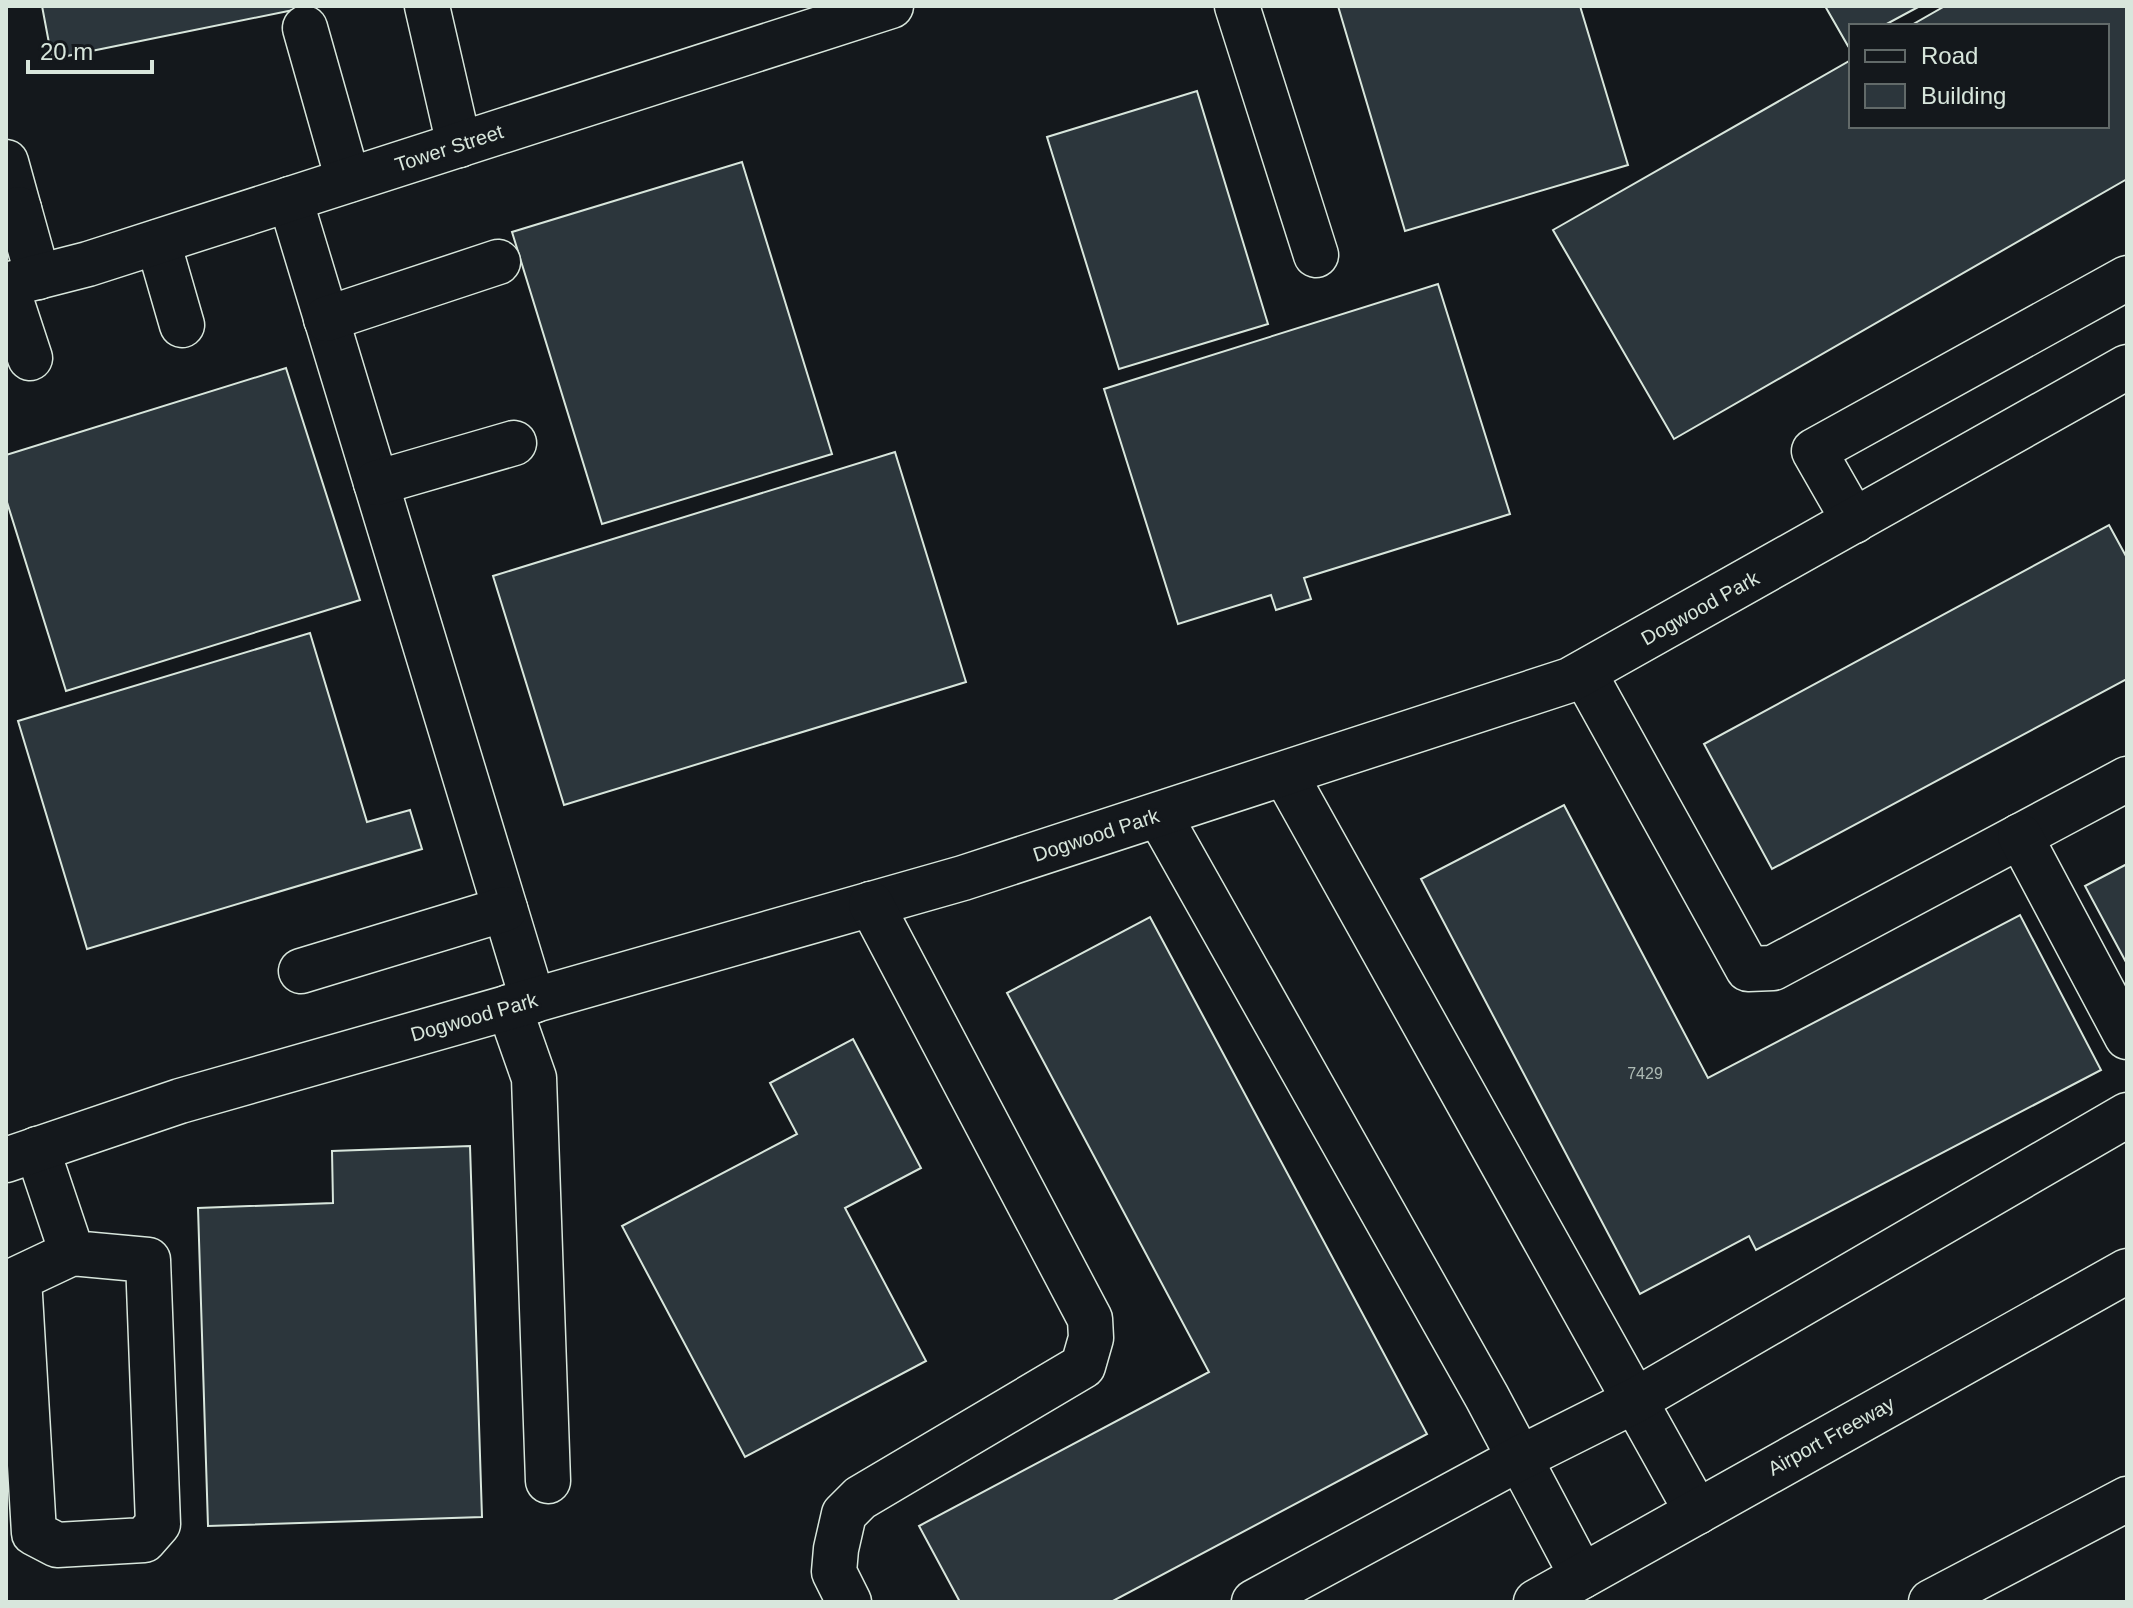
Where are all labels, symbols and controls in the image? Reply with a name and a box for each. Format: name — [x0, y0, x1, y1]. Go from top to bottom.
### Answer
scale bar — [28, 24, 152, 74]
legend — [1849, 24, 2109, 128]
text: 20 m — [40, 38, 93, 65]
text: Road — [1921, 42, 1978, 69]
text: Building — [1921, 82, 2006, 109]
street label: Tower Street — [392, 120, 506, 176]
street label: Dogwood Park — [1637, 566, 1764, 649]
street label: Dogwood Park — [1030, 804, 1163, 866]
street label: Dogwood Park — [408, 988, 541, 1046]
house number: 7429 — [1627, 1065, 1663, 1082]
street label: Airport Freeway — [1764, 1392, 1898, 1480]

